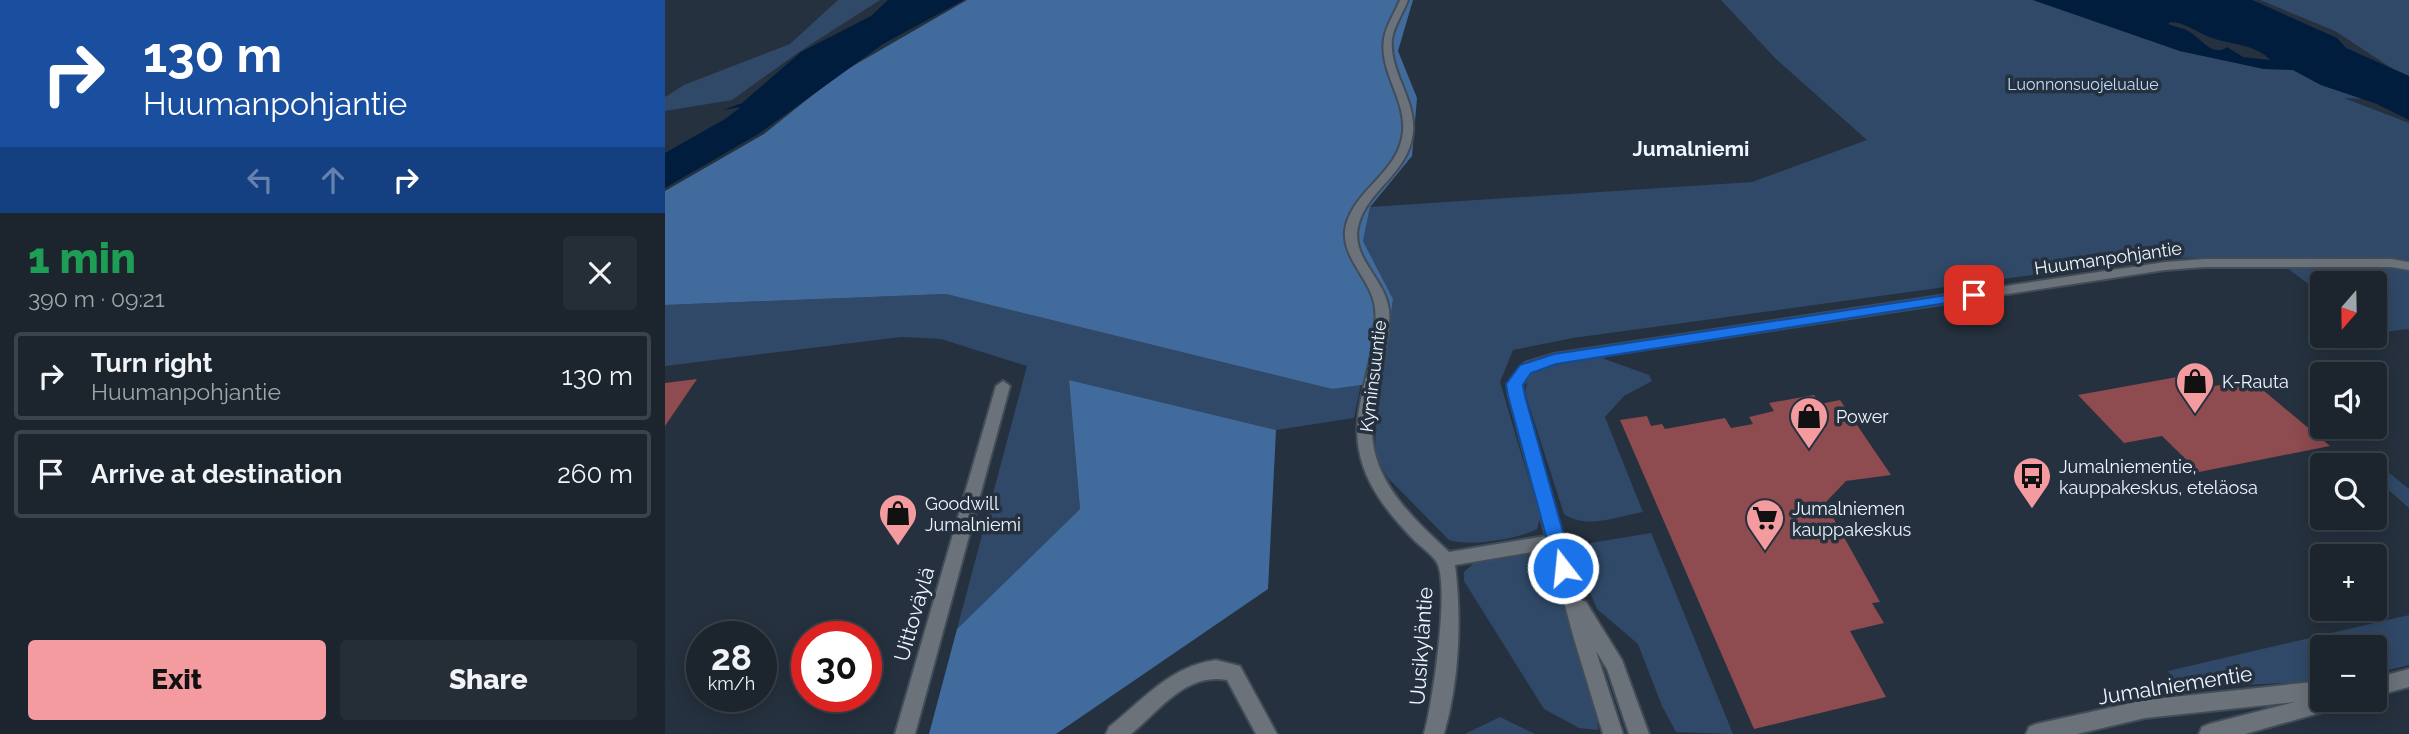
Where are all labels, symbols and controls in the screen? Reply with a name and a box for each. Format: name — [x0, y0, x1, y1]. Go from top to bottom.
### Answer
text: 130 m — [143, 26, 282, 83]
icon: right — [28, 28, 119, 119]
park label: Luonnonsuojelualue — [2007, 75, 2159, 94]
text: Huumanpohjantie — [143, 85, 407, 122]
district label: Jumalniemi — [1633, 136, 1749, 161]
icon: left — [241, 161, 279, 199]
icon: ahead — [314, 161, 352, 199]
icon: right — [387, 161, 425, 199]
text: 1 min — [28, 234, 136, 283]
button: close — [563, 236, 637, 310]
street label: Huumanpohjantie — [2033, 237, 2183, 279]
pin — [1944, 265, 2004, 325]
north arrow — [2310, 271, 2387, 348]
map controls — [2310, 271, 2387, 712]
icon: arrive — [1955, 276, 1993, 314]
text: 390 m · 09:21 — [28, 285, 165, 312]
street label: Kyminsuuntie — [1356, 318, 1390, 433]
text: Turn right — [91, 348, 212, 378]
icon: right — [32, 357, 70, 395]
shop icon: K-Rauta — [2174, 360, 2216, 415]
text: 130 m — [562, 361, 633, 391]
button: sound — [2310, 362, 2387, 439]
place label: K-Rauta — [2222, 371, 2289, 392]
text: Huumanpohjantie — [91, 378, 281, 405]
shop icon: Power — [1788, 395, 1830, 450]
place label: Power — [1836, 406, 1889, 427]
button: search — [2310, 453, 2387, 530]
icon: arrive — [32, 455, 70, 493]
bus stop icon: Jumalniementie, kauppakeskus, eteläosa — [2011, 455, 2053, 510]
place label: Jumalniementie, kauppakeskus, eteläosa — [2059, 456, 2258, 498]
text: Arrive at destination — [91, 459, 342, 489]
text: 260 m — [557, 459, 633, 489]
shop icon: Goodwill Jumalniemi — [877, 492, 919, 547]
place label: Goodwill Jumalniemi — [925, 493, 1021, 535]
supermarket icon: Jumalniemen kauppakeskus — [1744, 497, 1786, 552]
place label: Jumalniemen kauppakeskus — [1792, 498, 1912, 540]
position arrow — [1526, 531, 1600, 605]
button: + — [2310, 544, 2387, 621]
street label: Uittoväylä — [889, 564, 939, 664]
street label: Uusikyläntie — [1404, 586, 1438, 706]
speed limit sign: 30 — [791, 621, 882, 712]
button: − — [2310, 635, 2387, 712]
text: 28 — [711, 637, 752, 678]
button: Exit — [28, 640, 326, 720]
button: Share — [340, 640, 637, 720]
street label: Jumalniementie — [2096, 660, 2254, 710]
text: km/h — [708, 673, 755, 694]

